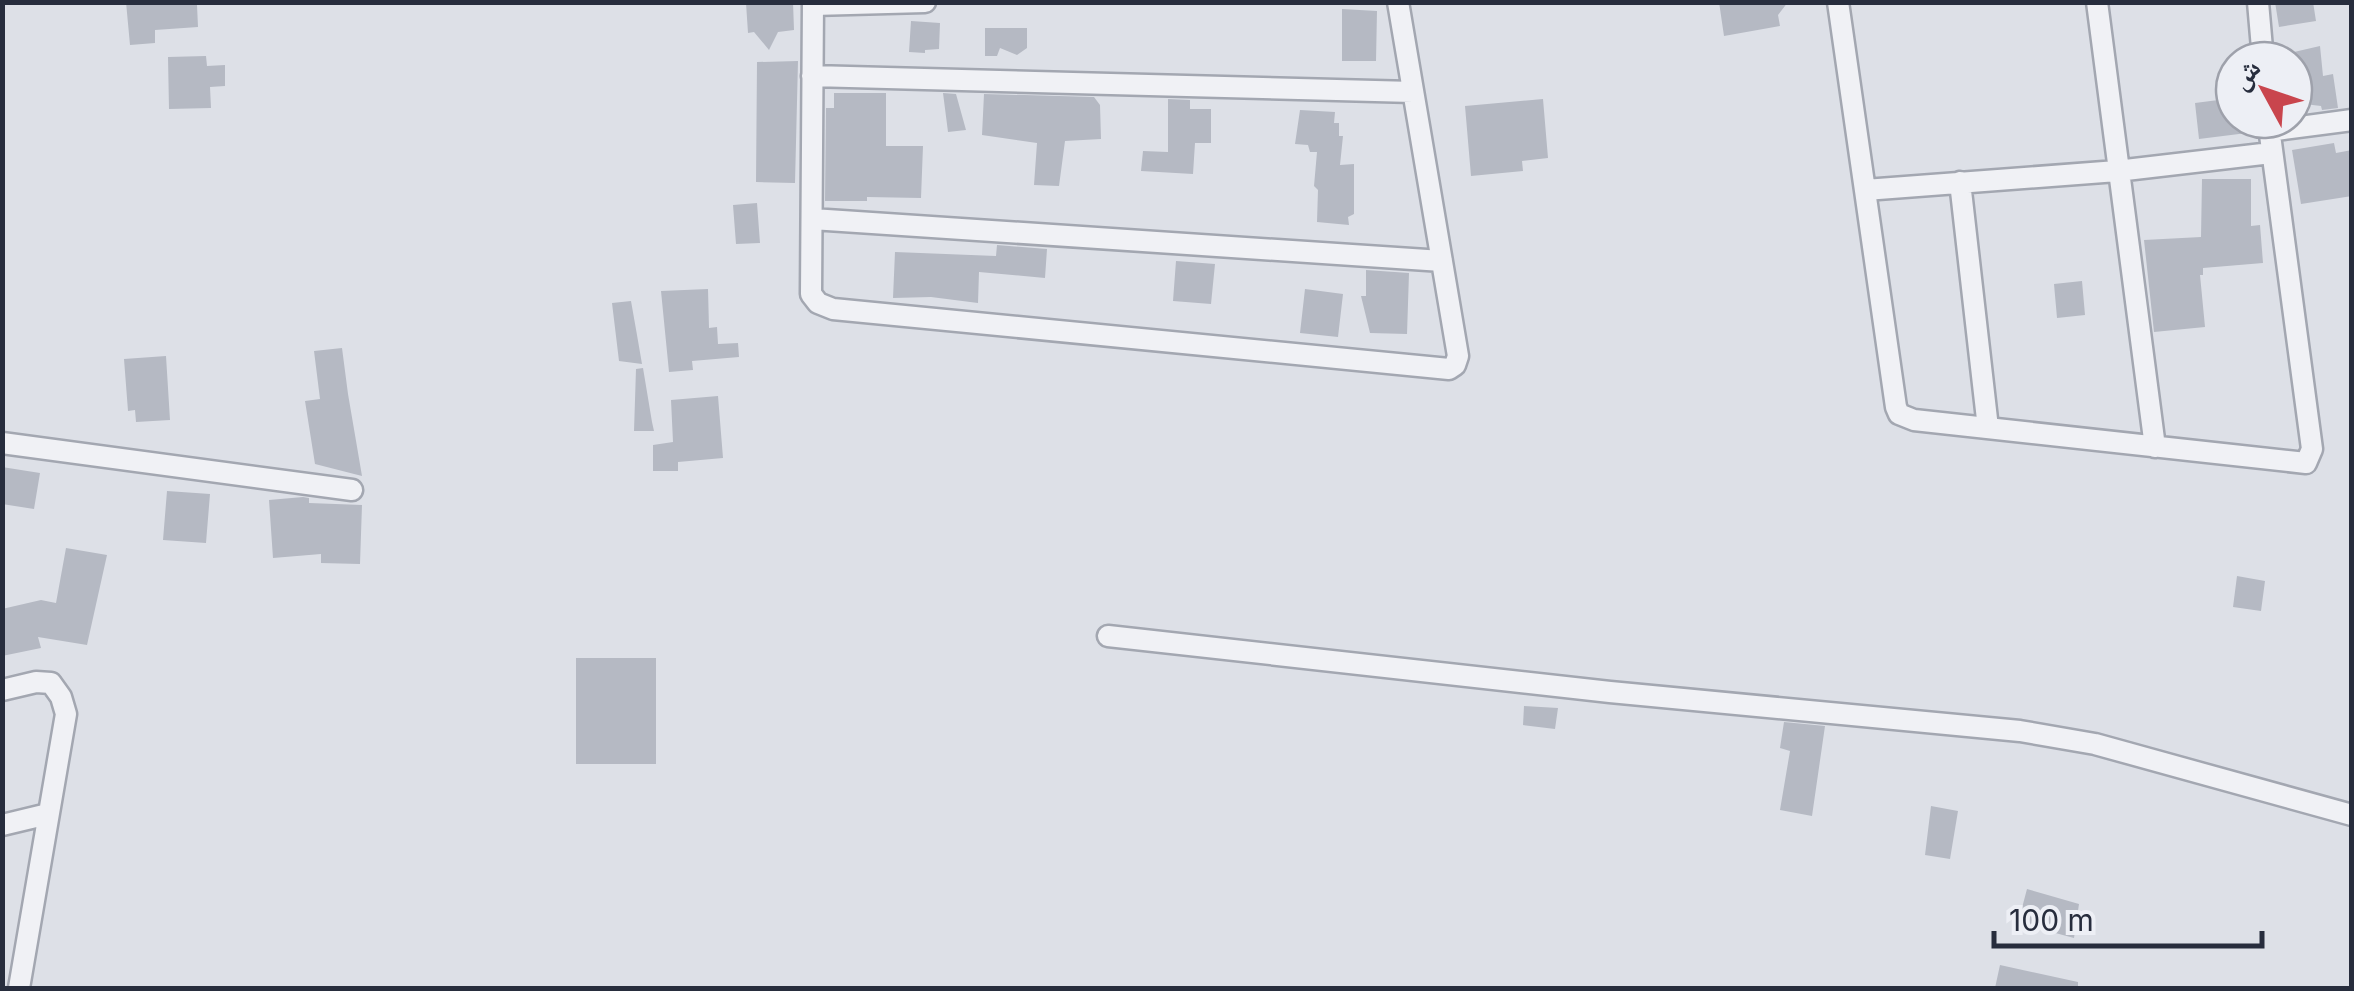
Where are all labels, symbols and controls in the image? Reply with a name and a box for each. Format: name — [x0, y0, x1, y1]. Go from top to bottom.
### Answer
north arrow — [2214, 40, 2314, 140]
text: ش — [2222, 52, 2267, 96]
scale bar — [1994, 886, 2262, 948]
text: 100 m — [2009, 902, 2094, 938]

